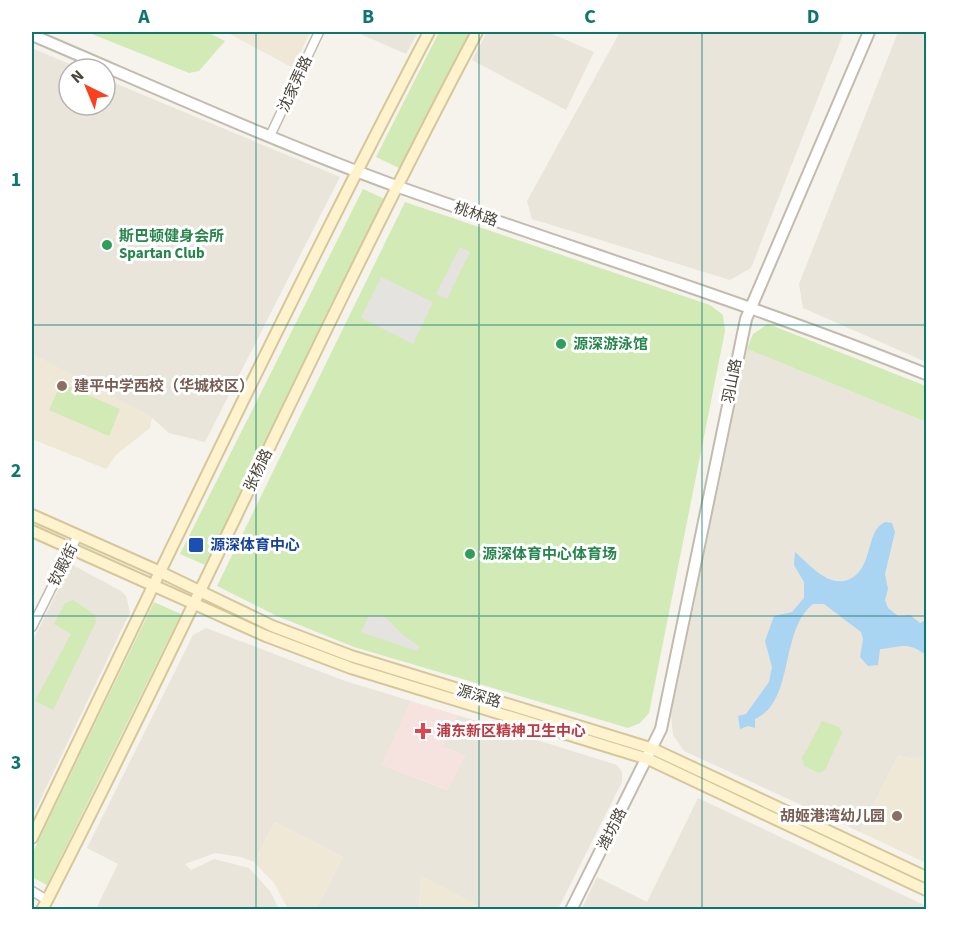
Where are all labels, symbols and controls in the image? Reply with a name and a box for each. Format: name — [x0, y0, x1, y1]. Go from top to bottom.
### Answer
text: A — [137, 3, 150, 31]
text: B — [362, 3, 374, 31]
text: C — [584, 3, 596, 31]
text: D — [807, 3, 819, 31]
street label: 沈家弄路 — [273, 53, 318, 116]
north arrow — [57, 57, 117, 117]
text: N — [66, 65, 89, 88]
text: 1 — [11, 166, 21, 194]
street label: 桃林路 — [451, 197, 501, 232]
place label: 斯巴顿健身会所 Spartan Club — [119, 226, 224, 264]
marker: 斯巴顿健身会所 Spartan Club — [100, 238, 114, 252]
place label: 源深游泳馆 — [573, 334, 648, 355]
marker: 源深游泳馆 — [554, 337, 568, 351]
street label: 羽山路 — [718, 357, 747, 405]
place label: 建平中学西校（华城校区） — [74, 376, 254, 397]
marker: 建平中学西校（华城校区） — [55, 379, 69, 393]
street label: 张杨路 — [239, 445, 278, 495]
text: 2 — [11, 457, 21, 485]
place label: 源深体育中心 — [210, 535, 300, 556]
marker: 源深体育中心 — [187, 536, 205, 554]
street label: 钦殿街 — [44, 540, 83, 590]
place label: 源深体育中心体育场 — [482, 544, 617, 565]
marker: 源深体育中心体育场 — [463, 547, 477, 561]
street label: 源深路 — [454, 680, 503, 713]
place label: 浦东新区精神卫生中心 — [436, 721, 586, 742]
marker: 浦东新区精神卫生中心 — [414, 722, 432, 740]
text: 3 — [11, 749, 21, 777]
street label: 潍坊路 — [593, 804, 632, 854]
place label: 胡姬港湾幼儿园 — [780, 806, 885, 827]
marker: 胡姬港湾幼儿园 — [890, 809, 904, 823]

